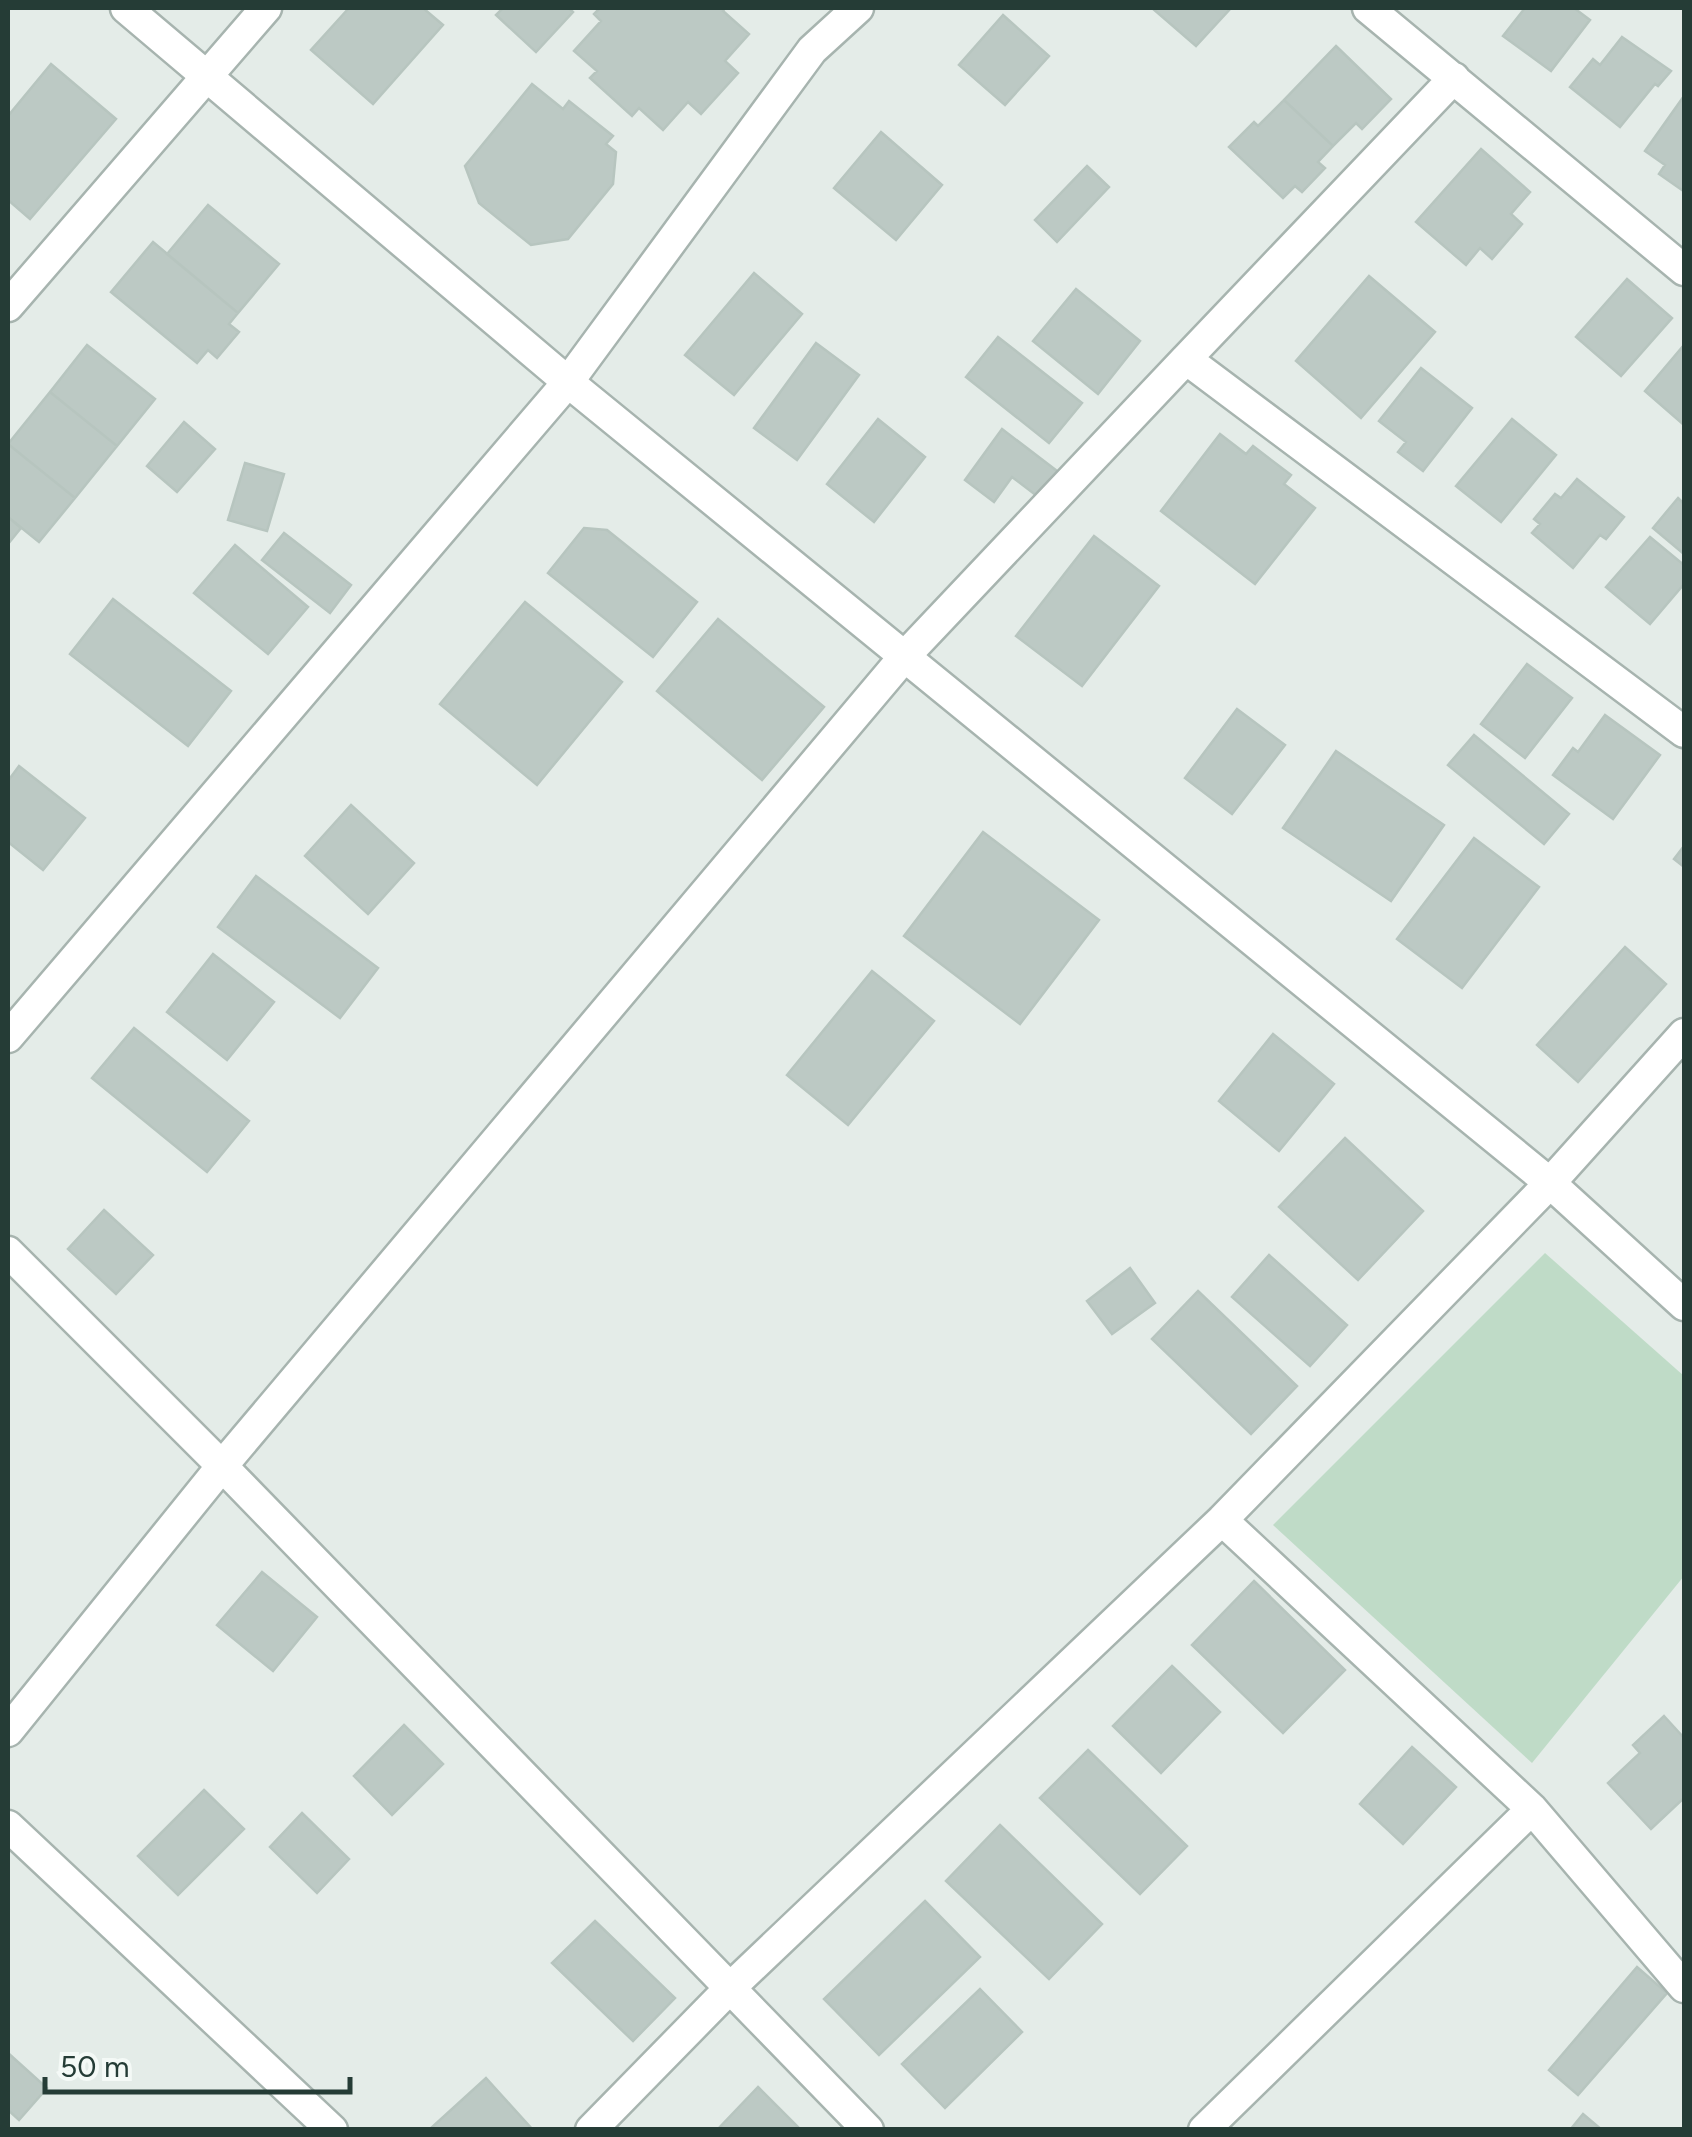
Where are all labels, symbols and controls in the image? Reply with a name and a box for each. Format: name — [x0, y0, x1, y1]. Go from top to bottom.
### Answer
scale bar — [45, 2032, 350, 2094]
text: 50 m — [60, 2048, 129, 2085]

